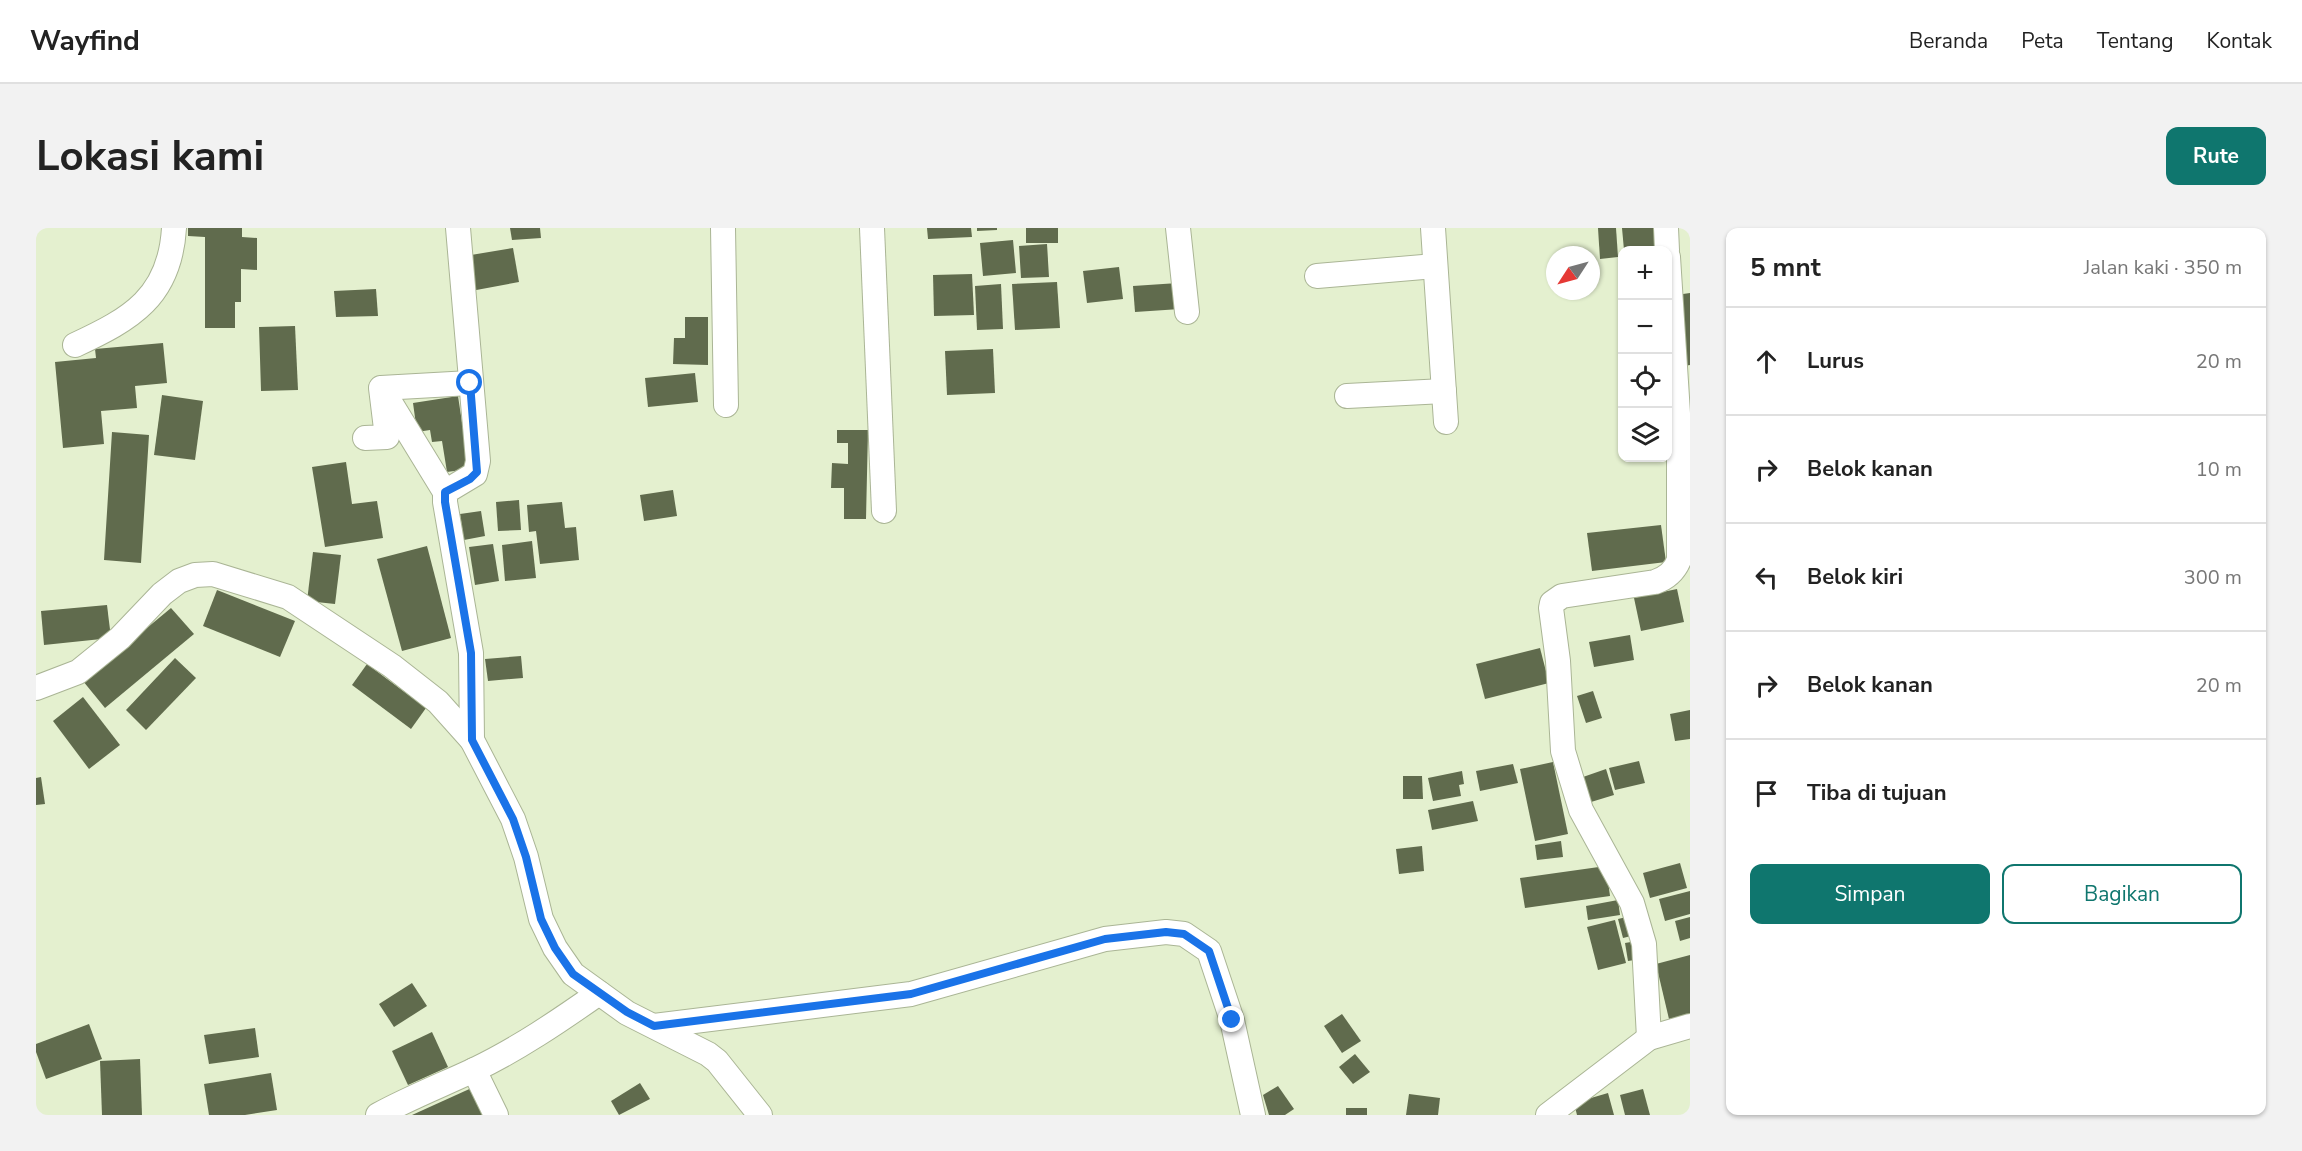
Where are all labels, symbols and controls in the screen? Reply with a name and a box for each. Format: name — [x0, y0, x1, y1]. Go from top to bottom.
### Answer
text: Wayfind — [30, 22, 140, 60]
text: Beranda — [1909, 27, 1988, 55]
text: Peta — [2021, 27, 2064, 55]
text: Tentang — [2097, 27, 2174, 55]
text: Kontak — [2207, 27, 2272, 55]
button: Rute — [2166, 127, 2266, 185]
text: Lokasi kami — [36, 128, 264, 185]
north arrow — [1546, 246, 1600, 300]
map controls — [1618, 246, 1672, 462]
button: + — [1618, 246, 1672, 300]
text: 5 mnt — [1750, 250, 1821, 285]
text: Jalan kaki · 350 m — [2084, 254, 2242, 281]
button: − — [1618, 300, 1672, 354]
icon: ahead — [1750, 345, 1783, 378]
text: Lurus — [1807, 346, 1864, 376]
text: 20 m — [2196, 348, 2242, 375]
button: locate — [1618, 354, 1672, 408]
route start — [456, 369, 482, 395]
button: layers — [1618, 408, 1672, 462]
icon: right — [1750, 453, 1783, 486]
text: Belok kanan — [1807, 454, 1933, 484]
text: 10 m — [2196, 456, 2242, 483]
icon: left — [1750, 561, 1783, 594]
text: Belok kiri — [1807, 562, 1903, 592]
text: 300 m — [2184, 564, 2242, 591]
icon: right — [1750, 669, 1783, 702]
text: Belok kanan — [1807, 670, 1933, 700]
text: 20 m — [2196, 672, 2242, 699]
icon: arrive — [1750, 777, 1783, 810]
text: Tiba di tujuan — [1807, 778, 1947, 808]
button: Simpan — [1750, 864, 1990, 924]
button: Bagikan — [2002, 864, 2242, 924]
route end — [1218, 1006, 1244, 1032]

